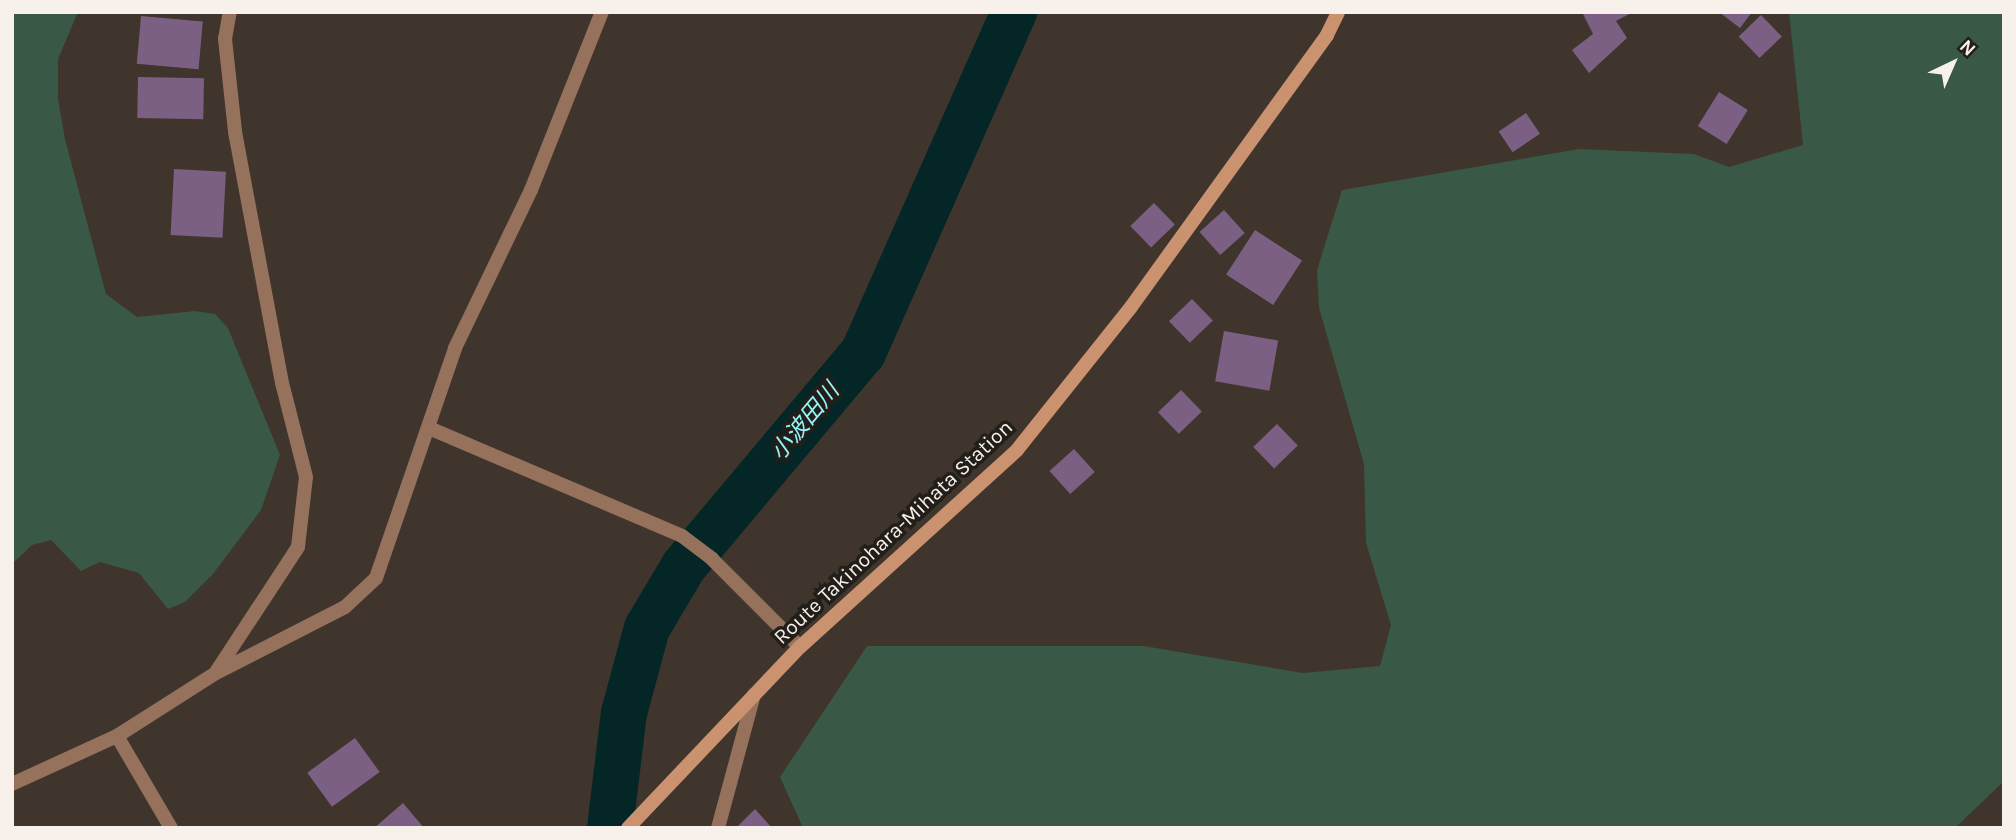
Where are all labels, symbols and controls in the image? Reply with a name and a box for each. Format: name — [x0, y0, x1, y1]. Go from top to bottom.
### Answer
north arrow — [1918, 28, 1988, 98]
text: N — [1955, 35, 1980, 61]
water label: 小波田川 — [765, 378, 845, 466]
street label: Route Takinohara-Mihata Station — [768, 415, 1018, 649]

